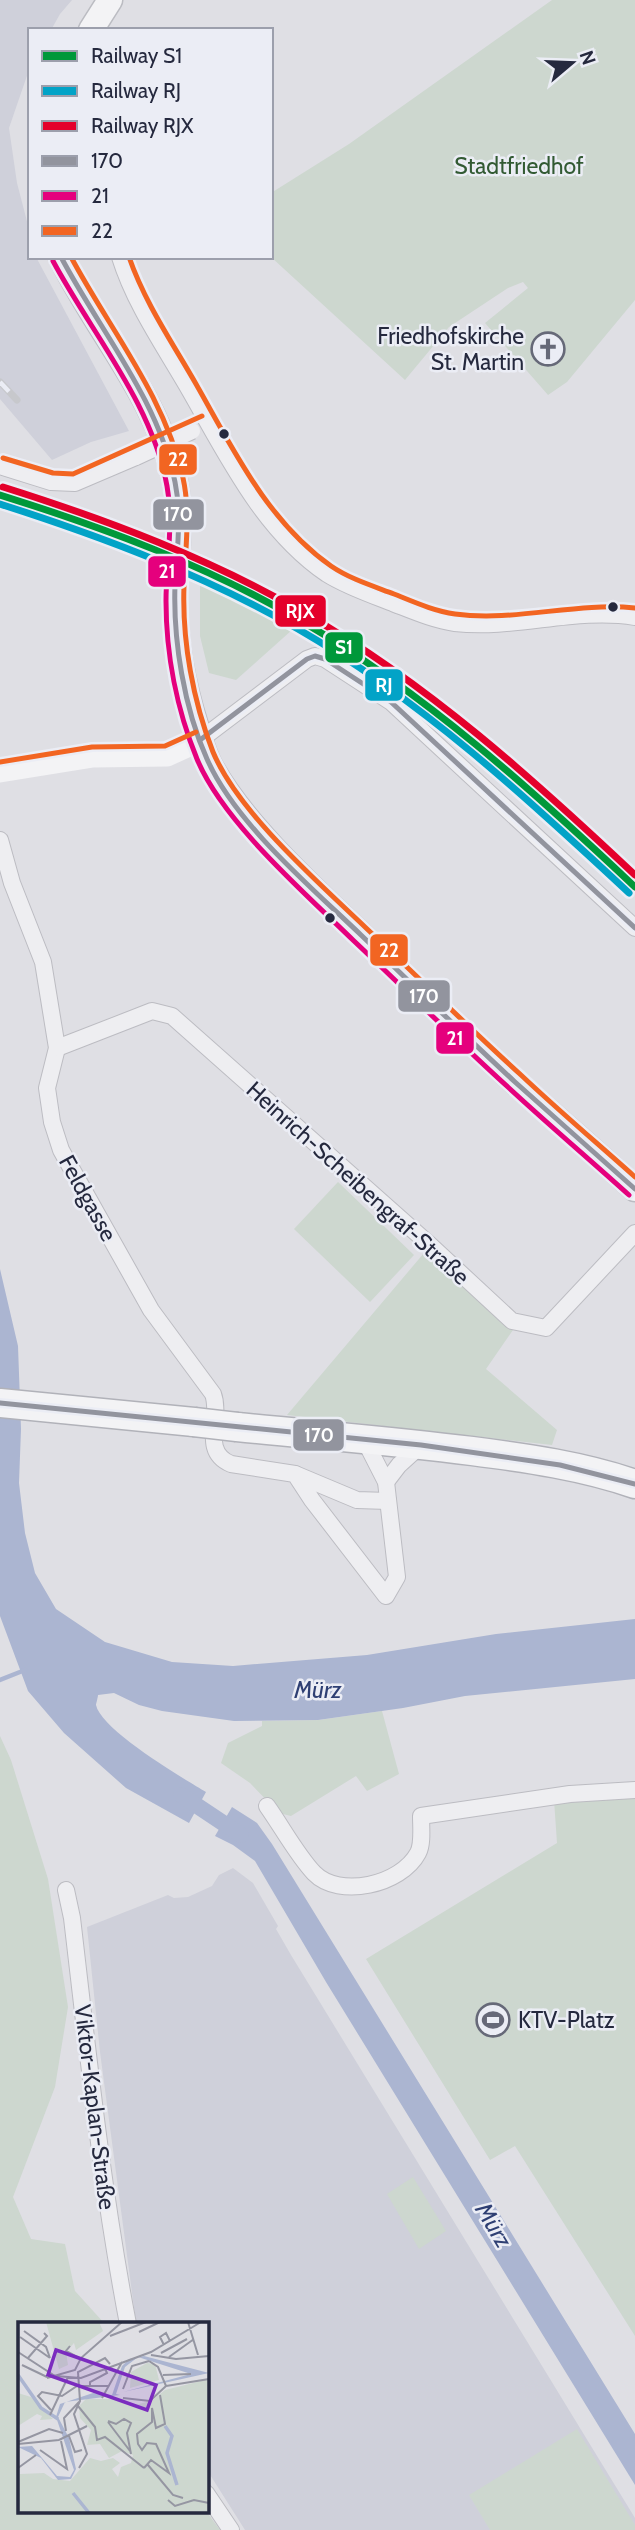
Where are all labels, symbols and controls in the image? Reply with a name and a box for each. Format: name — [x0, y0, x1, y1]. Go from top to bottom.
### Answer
legend — [28, 28, 273, 259]
north arrow — [537, 28, 607, 98]
text: Railway S1 — [91, 43, 182, 68]
text: N — [575, 48, 601, 68]
text: Railway RJ — [91, 78, 181, 103]
text: Railway RJX — [91, 113, 194, 138]
text: 170 — [91, 148, 123, 173]
park label: Stadtfriedhof — [454, 152, 584, 180]
text: 21 — [91, 183, 109, 208]
text: 22 — [91, 218, 113, 243]
place label: Friedhofskirche St. Martin — [377, 322, 524, 376]
church icon: Friedhofskirche St. Martin — [529, 330, 567, 368]
unlabelled marker — [217, 427, 231, 441]
line badge: 22 — [158, 443, 198, 476]
text: 22 — [168, 448, 188, 471]
line badge: 170 — [152, 498, 205, 531]
text: 170 — [163, 503, 193, 526]
line badge: 21 — [147, 555, 187, 588]
text: 21 — [158, 560, 176, 583]
line badge: RJX — [274, 594, 327, 628]
text: RJX — [285, 600, 315, 623]
unlabelled marker — [606, 600, 620, 614]
line badge: S1 — [324, 631, 364, 664]
text: S1 — [335, 636, 353, 659]
line badge: RJ — [364, 668, 404, 702]
text: RJ — [375, 674, 393, 697]
unlabelled marker — [323, 911, 337, 925]
line badge: 22 — [369, 933, 409, 967]
text: 22 — [379, 939, 399, 962]
line badge: 170 — [397, 979, 451, 1013]
text: 170 — [409, 985, 439, 1008]
line badge: 21 — [435, 1021, 475, 1055]
text: 21 — [446, 1027, 464, 1050]
street label: Heinrich-Scheibengraf-Straße — [241, 1075, 475, 1291]
street label: Feldgasse — [53, 1150, 123, 1246]
line badge: 170 — [292, 1418, 345, 1452]
text: 170 — [304, 1424, 334, 1447]
water label: Mürz — [293, 1675, 342, 1704]
sports icon: KTV-Platz — [474, 2001, 512, 2039]
street label: Viktor-Kaplan-Straße — [69, 2003, 122, 2211]
place label: KTV-Platz — [518, 2006, 615, 2034]
water label: Mürz — [469, 2196, 519, 2253]
inset map — [18, 2322, 208, 2512]

